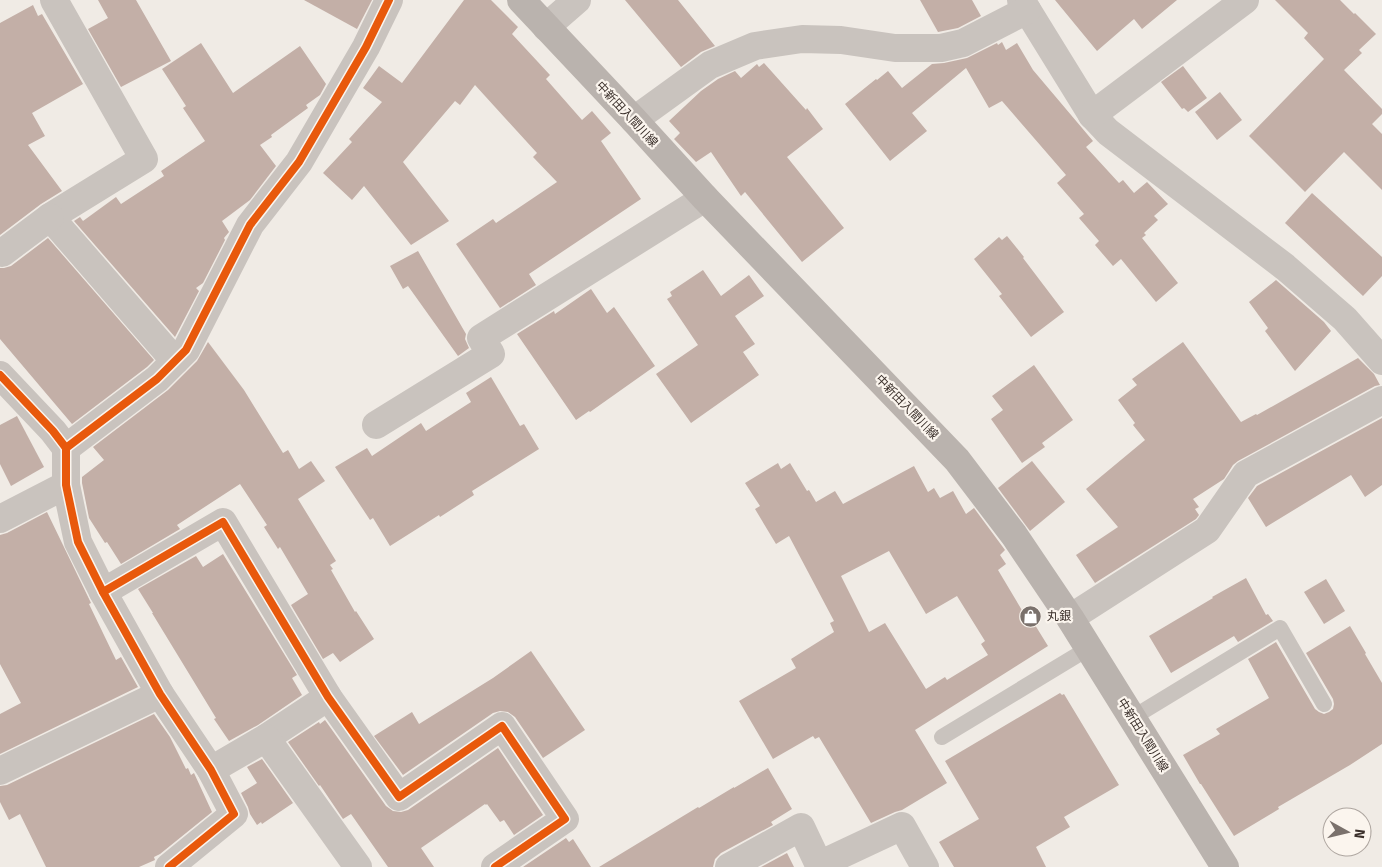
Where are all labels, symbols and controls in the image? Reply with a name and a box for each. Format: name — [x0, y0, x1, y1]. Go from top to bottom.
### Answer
street label: 中新田入間川線 — [593, 79, 661, 149]
street label: 中新田入間川線 — [873, 372, 941, 442]
shop icon: 丸銀 — [1019, 604, 1043, 628]
place label: 丸銀 — [1047, 609, 1071, 623]
street label: 中新田入間川線 — [1115, 696, 1171, 774]
north arrow — [1322, 807, 1372, 857]
text: N — [1350, 828, 1368, 840]

